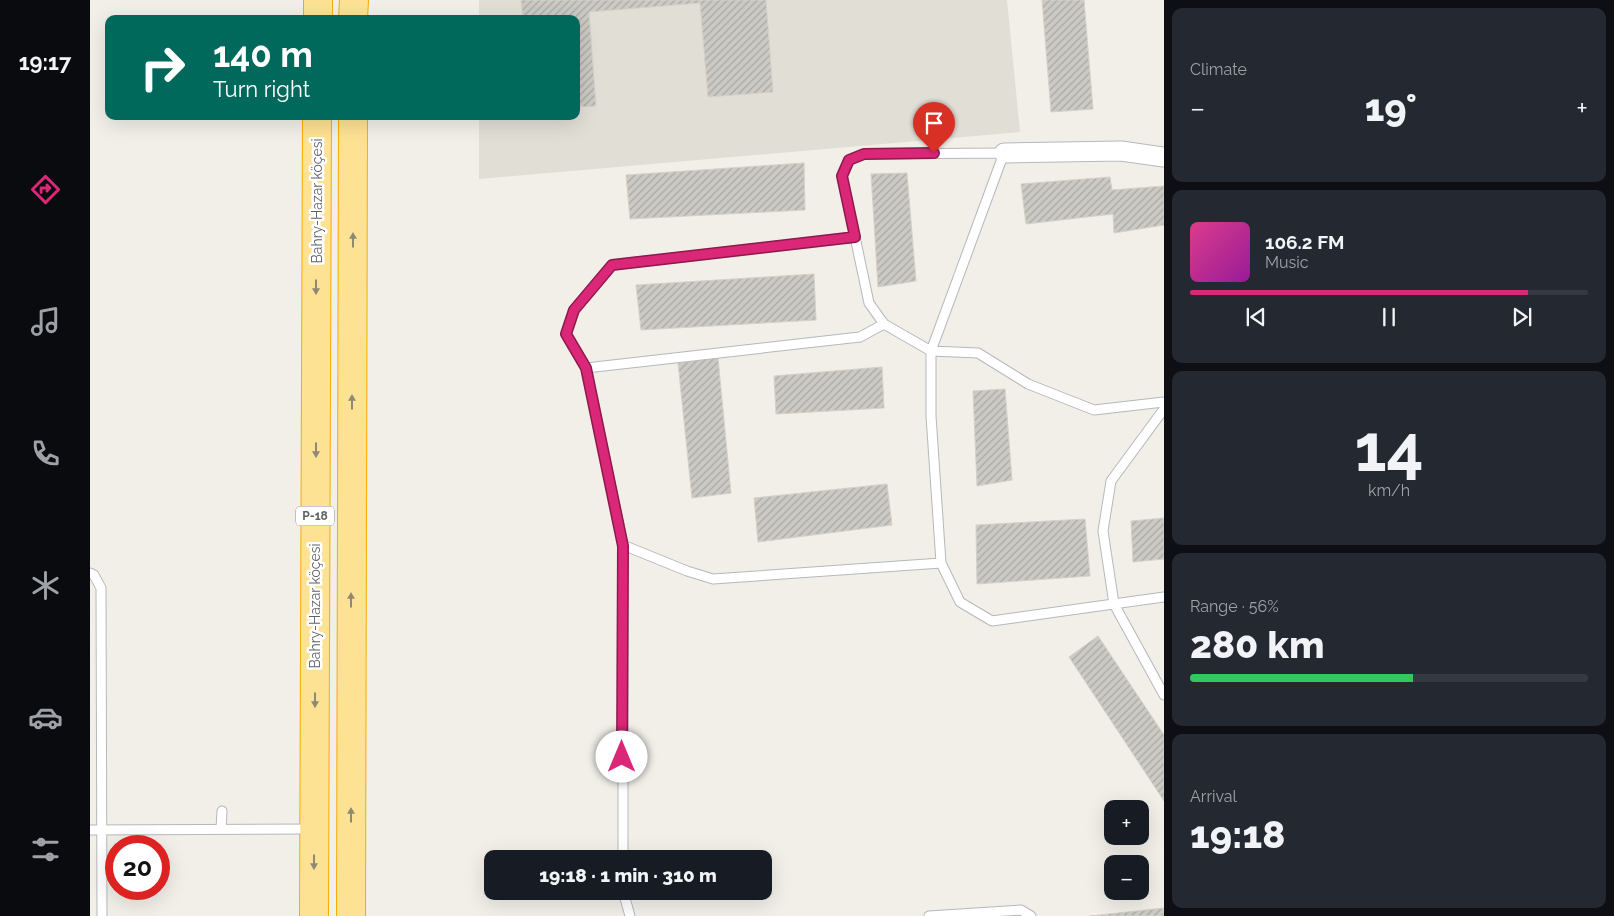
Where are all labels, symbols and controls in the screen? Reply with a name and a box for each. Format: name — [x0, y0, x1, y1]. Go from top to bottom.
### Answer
text: 140 m — [213, 34, 313, 75]
icon: right — [130, 35, 195, 100]
text: 19:17 — [19, 49, 71, 75]
text: Climate — [1190, 60, 1247, 79]
text: Turn right — [213, 76, 310, 102]
text: 19° — [1365, 85, 1417, 130]
text: − — [1190, 92, 1205, 125]
text: + — [1576, 92, 1588, 125]
pin — [913, 102, 955, 153]
icon: arrive — [920, 109, 948, 137]
street label: Bahry-Hazar köçesi — [309, 139, 325, 263]
icon: directions — [28, 172, 63, 207]
text: 106.2 FM — [1265, 231, 1344, 253]
one-way arrow — [349, 232, 357, 248]
text: Music — [1265, 253, 1309, 272]
one-way arrow — [312, 280, 320, 296]
icon: previous — [1242, 303, 1270, 331]
icon: pause — [1375, 303, 1403, 331]
icon: next — [1508, 303, 1536, 331]
icon: music — [28, 304, 63, 339]
one-way arrow — [348, 394, 356, 410]
text: 14 — [1354, 410, 1424, 486]
icon: phone — [28, 436, 63, 471]
one-way arrow — [312, 442, 320, 458]
text: km/h — [1368, 481, 1410, 500]
road number: P-18 — [296, 506, 334, 526]
street label: Bahry-Hazar köçesi — [307, 544, 323, 668]
icon: climate — [28, 568, 63, 603]
one-way arrow — [347, 592, 355, 608]
text: Range · 56% — [1190, 597, 1279, 616]
text: 280 km — [1190, 622, 1324, 667]
one-way arrow — [311, 692, 319, 708]
icon: car — [28, 700, 63, 735]
position arrow — [595, 730, 647, 782]
text: Arrival — [1190, 787, 1237, 806]
map controls — [1104, 800, 1149, 900]
button: + — [1104, 800, 1149, 845]
one-way arrow — [347, 807, 355, 823]
text: 19:18 — [1190, 812, 1285, 857]
icon: filters — [28, 832, 63, 867]
speed limit sign: 20 — [105, 835, 170, 900]
one-way arrow — [310, 855, 318, 871]
button: − — [1104, 855, 1149, 900]
text: 19:18 · 1 min · 310 m — [539, 864, 717, 886]

